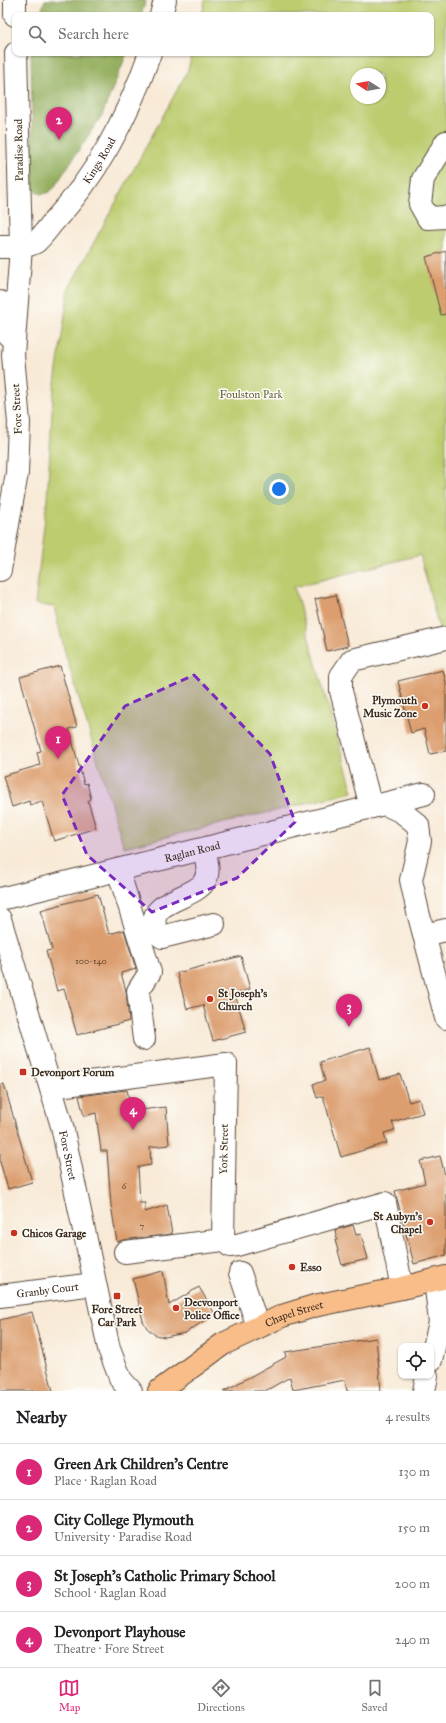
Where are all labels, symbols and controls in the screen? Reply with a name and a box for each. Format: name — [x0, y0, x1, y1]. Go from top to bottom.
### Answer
search box — [12, 12, 434, 56]
icon: search — [26, 23, 48, 45]
text: Search here — [58, 25, 129, 43]
north arrow — [350, 68, 386, 104]
pin: 2 — [46, 107, 72, 140]
street label: Paradise Road — [12, 118, 26, 181]
street label: Kings Road — [80, 135, 118, 186]
street label: Fore Street — [9, 383, 25, 435]
park label: Foulston Park — [219, 388, 283, 401]
your location — [269, 479, 289, 499]
place label: Plymouth Music Zone — [363, 694, 418, 720]
marker: Plymouth Music Zone — [420, 701, 430, 711]
pin: 1 — [45, 726, 71, 759]
street label: Raglan Road — [163, 838, 222, 865]
house number: 100-140 — [75, 955, 107, 966]
place label: St Joseph's Church — [218, 987, 267, 1013]
marker: St Joseph's Church — [205, 994, 215, 1004]
pin: 3 — [336, 994, 362, 1027]
place label: Devonport Forum — [31, 1066, 115, 1080]
marker: Devonport Forum — [18, 1067, 28, 1077]
pin: 4 — [120, 1097, 146, 1130]
street label: York Street — [217, 1123, 231, 1174]
street label: Fore Street — [57, 1129, 80, 1182]
house number: 6 — [122, 1180, 127, 1191]
place label: St Aubyn's Chapel — [373, 1210, 423, 1237]
marker: St Aubyn's Chapel — [425, 1217, 435, 1227]
house number: 7 — [140, 1220, 145, 1231]
place label: Chicos Garage — [22, 1227, 87, 1240]
marker: Chicos Garage — [9, 1228, 19, 1238]
place label: Esso — [300, 1261, 322, 1274]
marker: Esso — [287, 1262, 297, 1272]
street label: Granby Court — [16, 1280, 80, 1300]
marker: Fore Street Car Park — [112, 1291, 122, 1301]
place label: Decvonport Police Office — [184, 1296, 240, 1322]
street label: Chapel Street — [263, 1298, 325, 1330]
place label: Fore Street Car Park — [92, 1303, 143, 1329]
marker: Decvonport Police Office — [171, 1303, 181, 1313]
map controls — [398, 1343, 434, 1379]
button: locate — [398, 1343, 434, 1379]
text: Nearby — [16, 1407, 67, 1428]
text: 4 results — [385, 1409, 430, 1425]
text: Green Ark Children's Centre — [54, 1455, 228, 1473]
text: 1 — [26, 1464, 32, 1480]
text: 130 m — [398, 1464, 430, 1480]
text: Place · Raglan Road — [54, 1473, 157, 1489]
text: City College Plymouth — [54, 1511, 194, 1529]
text: 2 — [26, 1520, 32, 1536]
text: 150 m — [398, 1520, 430, 1536]
text: University · Paradise Road — [54, 1529, 192, 1545]
text: St Joseph's Catholic Primary School — [54, 1567, 275, 1585]
text: 3 — [26, 1576, 32, 1592]
text: 200 m — [395, 1576, 430, 1592]
text: School · Raglan Road — [54, 1585, 167, 1601]
text: Devonport Playhouse — [54, 1623, 186, 1641]
text: 4 — [25, 1632, 33, 1648]
text: 240 m — [395, 1632, 430, 1648]
text: Theatre · Fore Street — [54, 1641, 164, 1657]
tab: Map — [58, 1677, 80, 1714]
tab: Directions — [197, 1677, 245, 1714]
tab: Saved — [361, 1677, 388, 1714]

